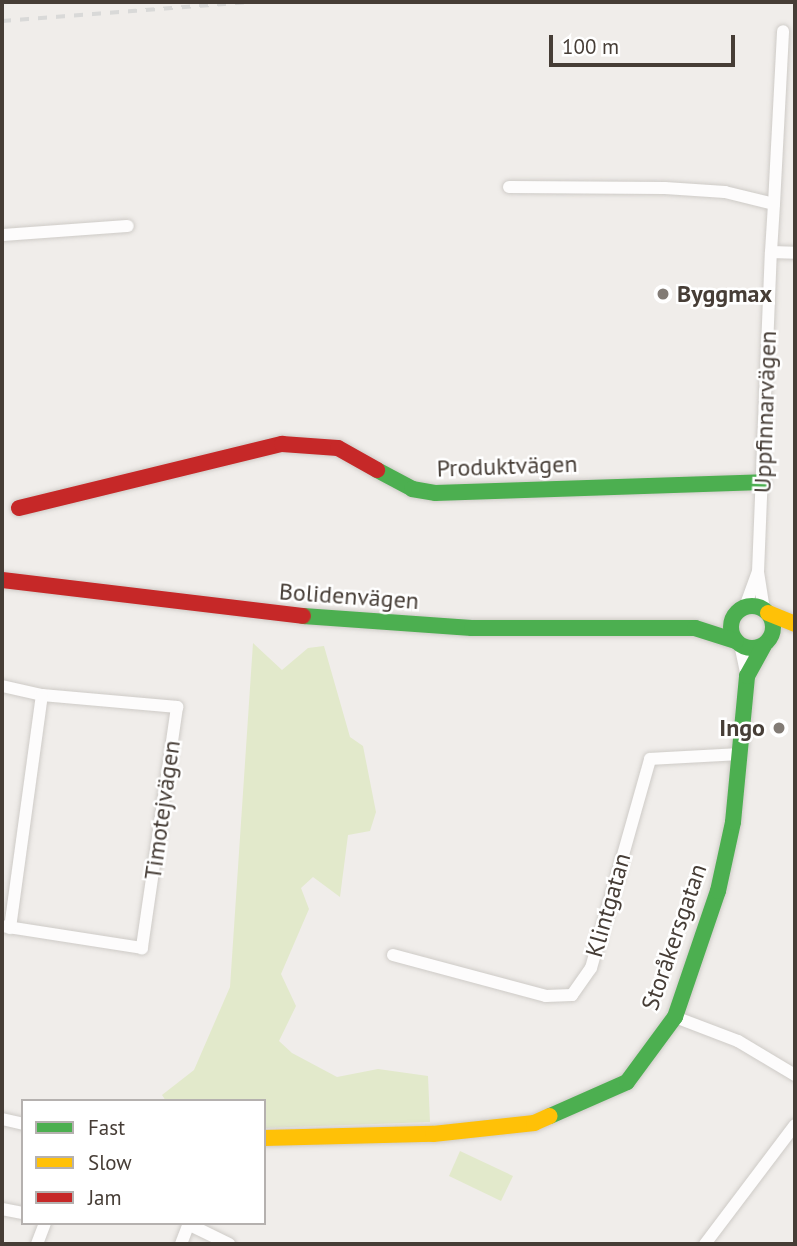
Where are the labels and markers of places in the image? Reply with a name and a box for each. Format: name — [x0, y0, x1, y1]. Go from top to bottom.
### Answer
place label: Byggmax — [677, 280, 772, 308]
marker: Byggmax — [655, 286, 671, 302]
place label: Ingo — [719, 714, 765, 742]
marker: Ingo — [771, 720, 787, 736]

